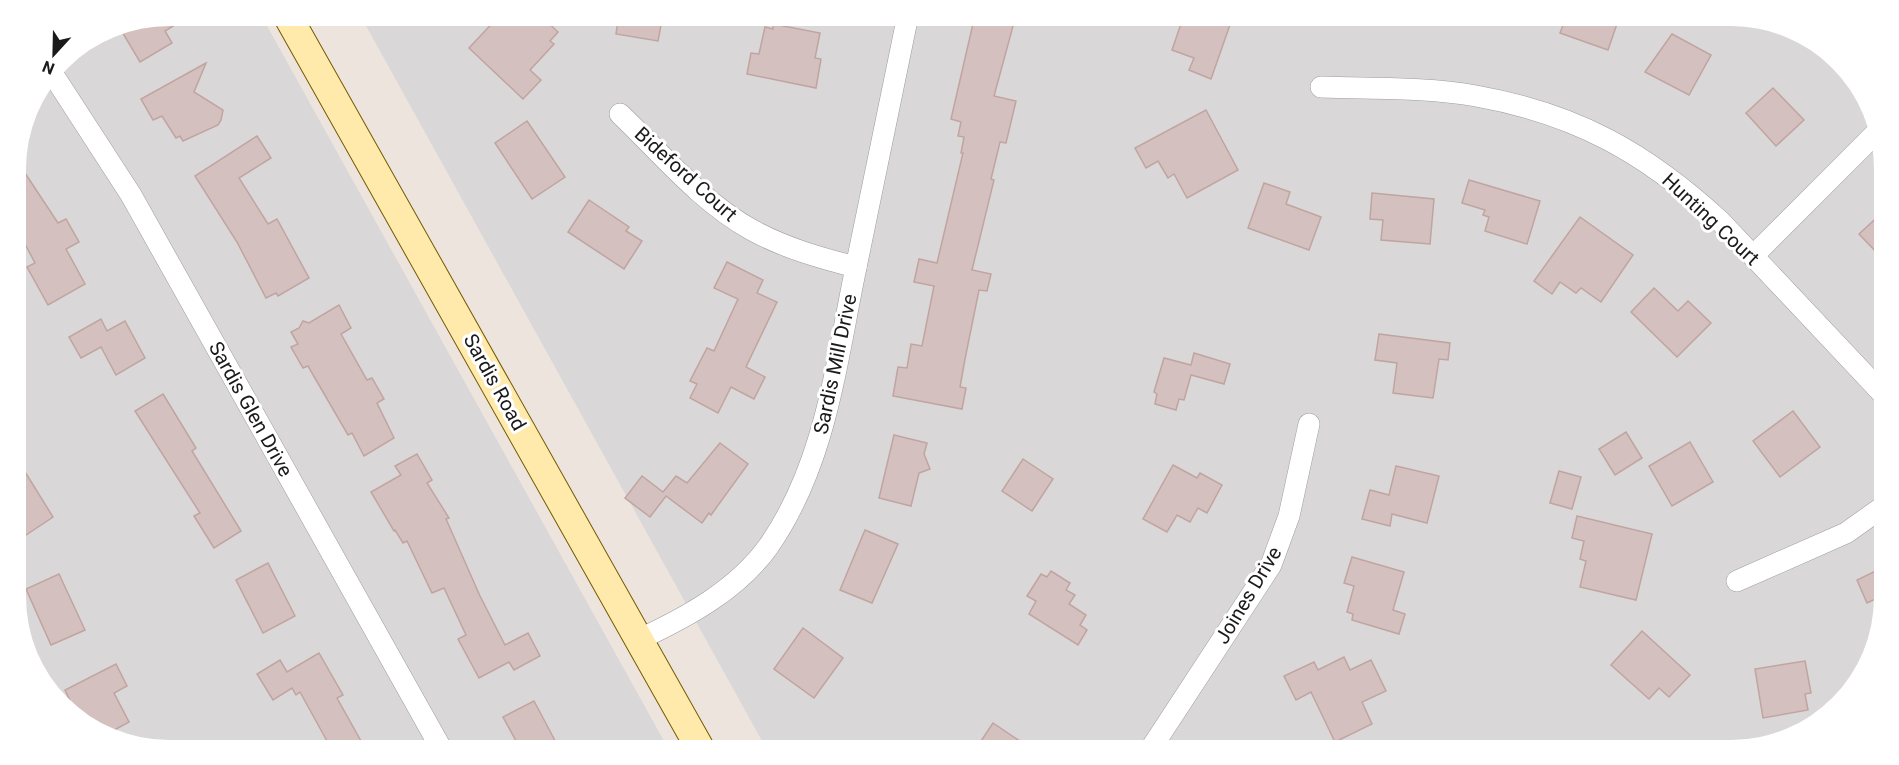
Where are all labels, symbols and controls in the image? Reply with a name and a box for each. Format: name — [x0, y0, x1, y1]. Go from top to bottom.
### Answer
north arrow — [24, 24, 84, 84]
text: N — [40, 57, 57, 78]
street label: Bideford Court — [630, 122, 742, 226]
street label: Hunting Court — [1657, 168, 1765, 270]
street label: Sardis Mill Drive — [808, 292, 862, 436]
street label: Sardis Road — [459, 330, 531, 434]
street label: Sardis Glen Drive — [204, 337, 298, 481]
street label: Joines Drive — [1210, 542, 1286, 648]

